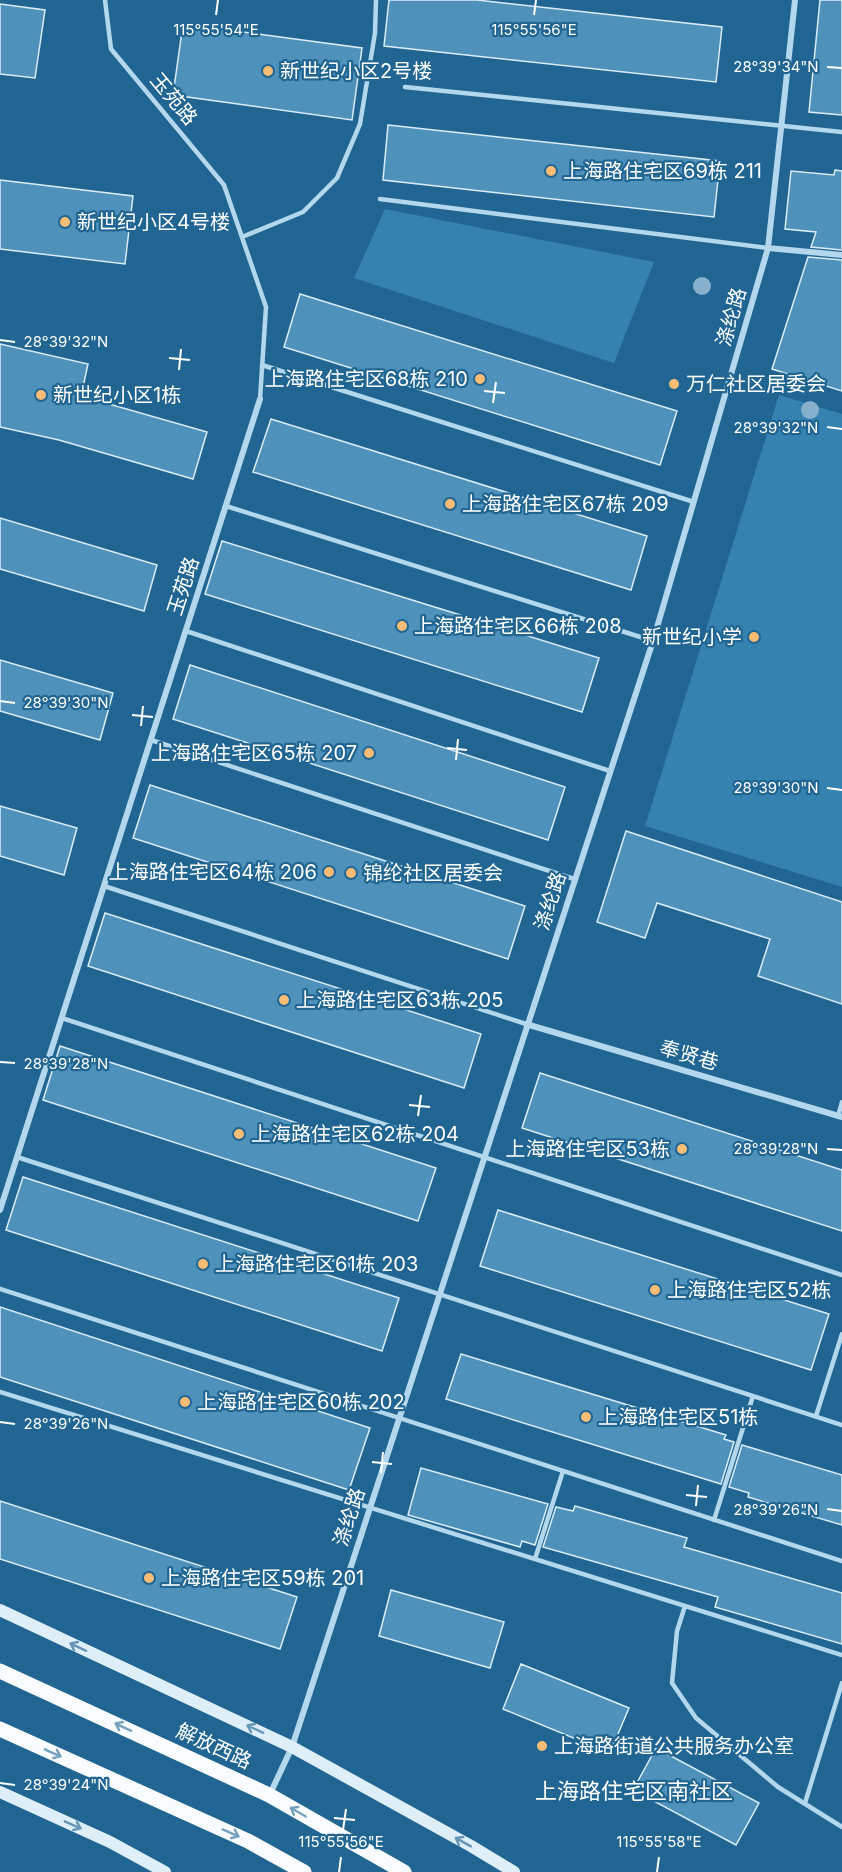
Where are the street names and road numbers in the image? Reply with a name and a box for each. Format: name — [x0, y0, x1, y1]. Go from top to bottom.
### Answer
street label: 玉苑路 — [146, 68, 202, 130]
street label: 涤纶路 — [711, 285, 751, 349]
street label: 玉苑路 — [162, 554, 204, 618]
street label: 涤纶路 — [529, 869, 571, 933]
street label: 奉贤巷 — [657, 1035, 721, 1075]
street label: 涤纶路 — [328, 1485, 370, 1549]
street label: 解放西路 — [173, 1718, 255, 1774]

